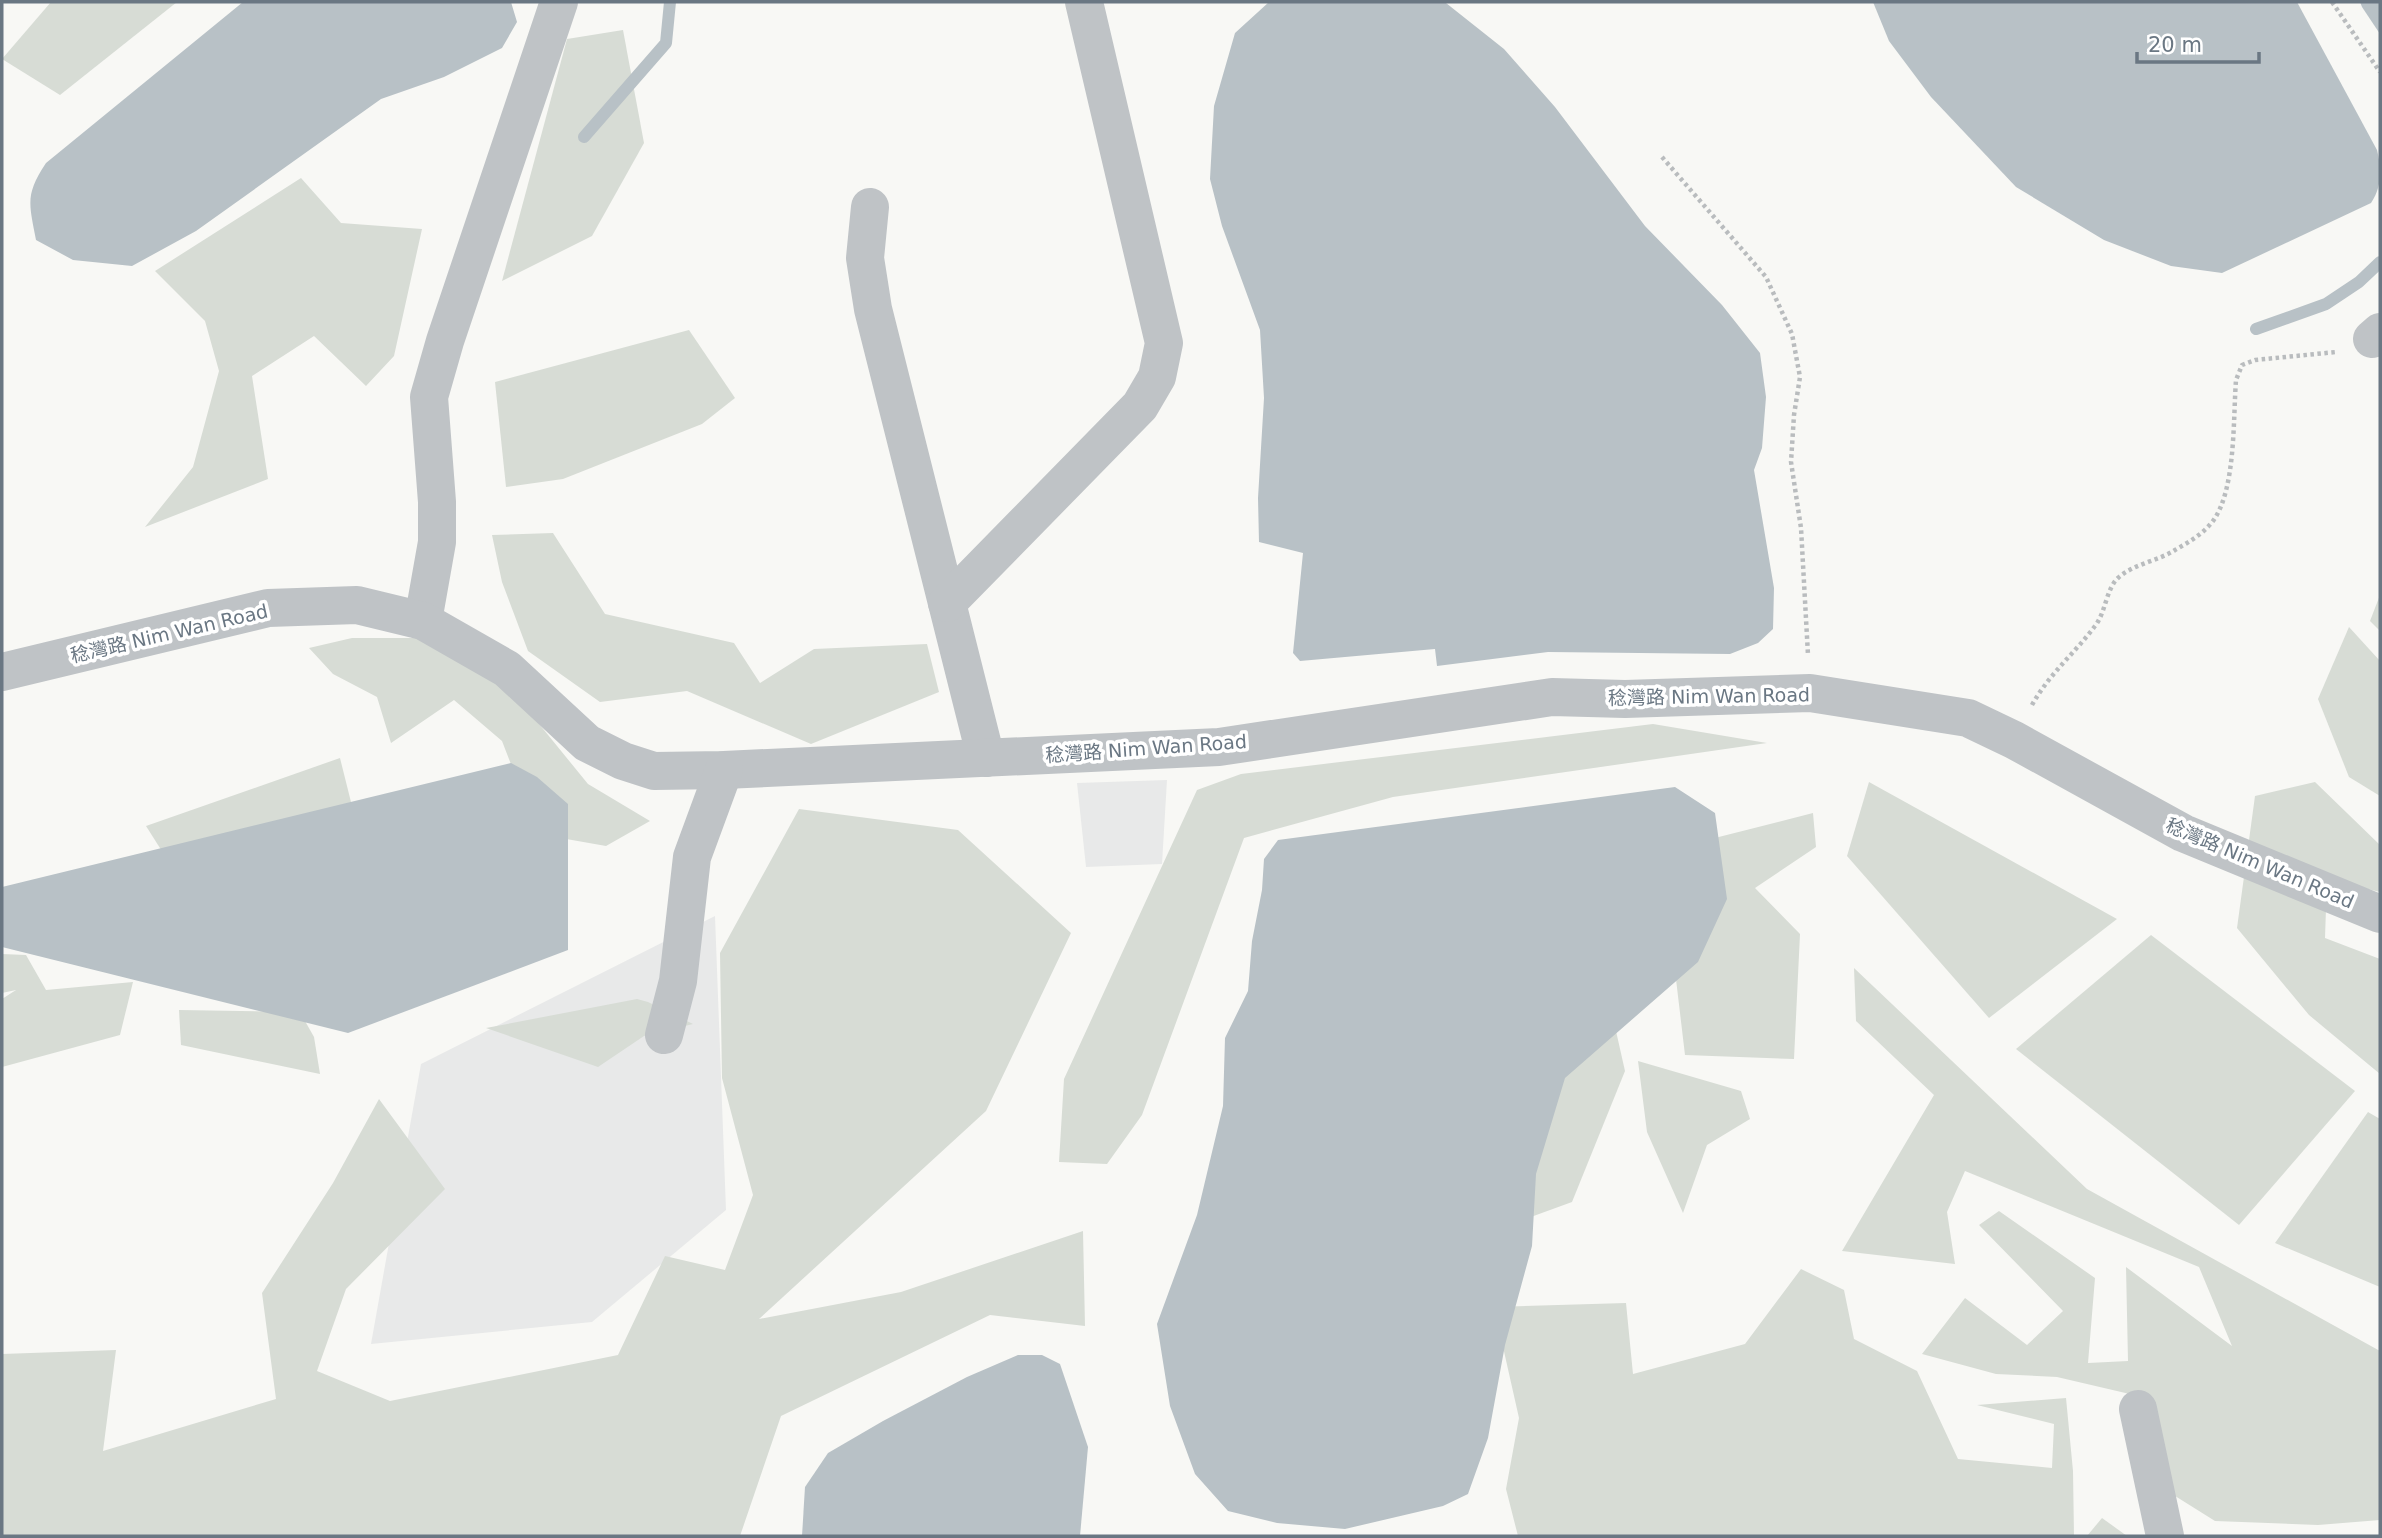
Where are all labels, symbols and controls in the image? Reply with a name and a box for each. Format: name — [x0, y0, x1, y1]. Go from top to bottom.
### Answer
scale bar — [2137, 21, 2260, 65]
text: 20 m — [2148, 33, 2202, 57]
street label: 稔灣路 Nim Wan Road — [68, 600, 270, 666]
street label: 稔灣路 Nim Wan Road — [1608, 683, 1810, 709]
street label: 稔灣路 Nim Wan Road — [1044, 730, 1248, 766]
street label: 稔灣路 Nim Wan Road — [2163, 813, 2357, 913]

